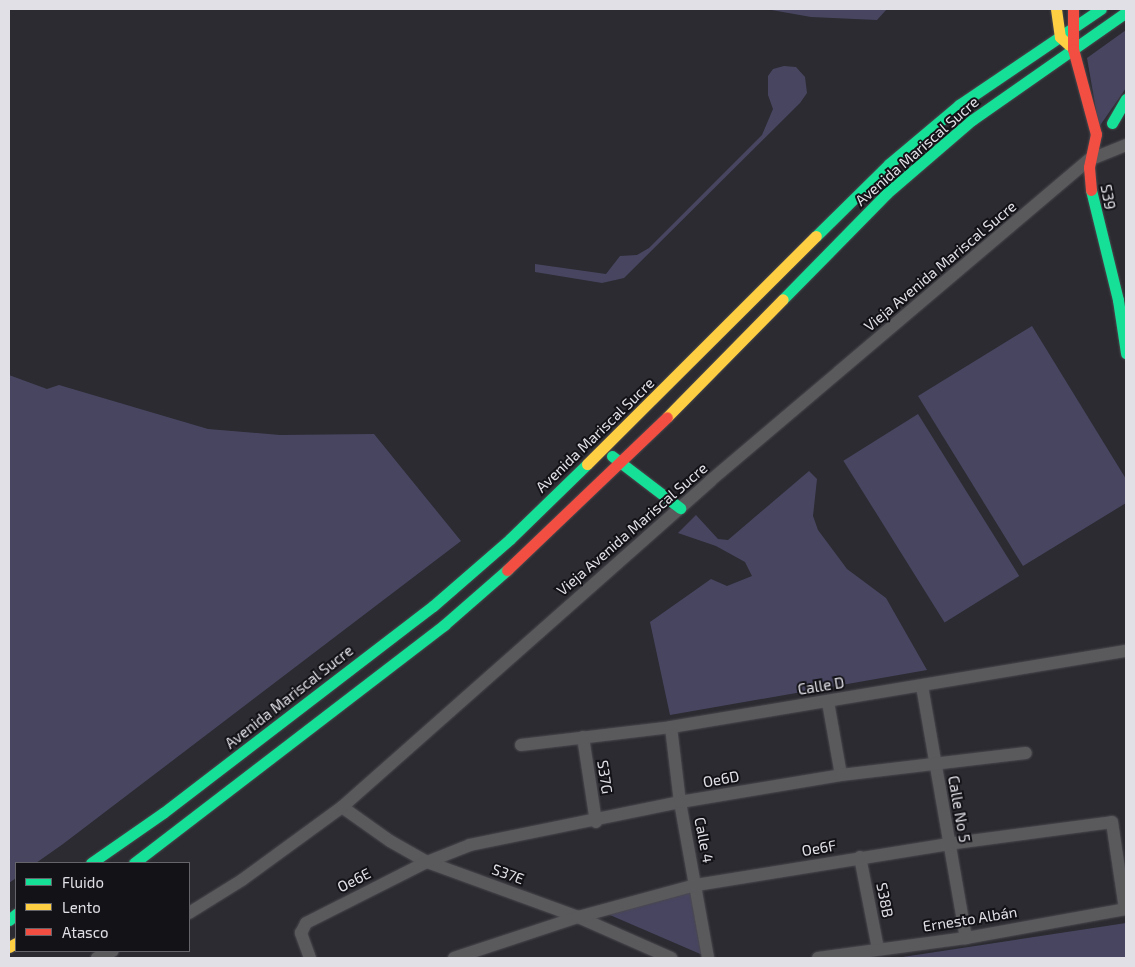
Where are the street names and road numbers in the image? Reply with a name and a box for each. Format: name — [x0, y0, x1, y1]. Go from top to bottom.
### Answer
street label: Avenida Mariscal Sucre — [852, 92, 982, 210]
street label: S39 — [1097, 183, 1119, 211]
street label: Vieja Avenida Mariscal Sucre — [860, 197, 1020, 335]
street label: Avenida Mariscal Sucre — [532, 374, 658, 496]
street label: Vieja Avenida Mariscal Sucre — [553, 459, 711, 599]
street label: Avenida Mariscal Sucre — [221, 641, 357, 753]
street label: Calle D — [796, 673, 846, 699]
street label: S37G — [594, 759, 616, 795]
street label: Oe6D — [701, 767, 741, 791]
street label: Calle No 5 — [944, 774, 974, 844]
street label: Calle 4 — [691, 816, 717, 864]
street label: Oe6F — [800, 836, 838, 860]
street label: S37E — [489, 860, 527, 888]
street label: Oe6E — [334, 864, 374, 896]
street label: S38B — [873, 881, 897, 919]
street label: Ernesto Albán — [921, 903, 1019, 935]

